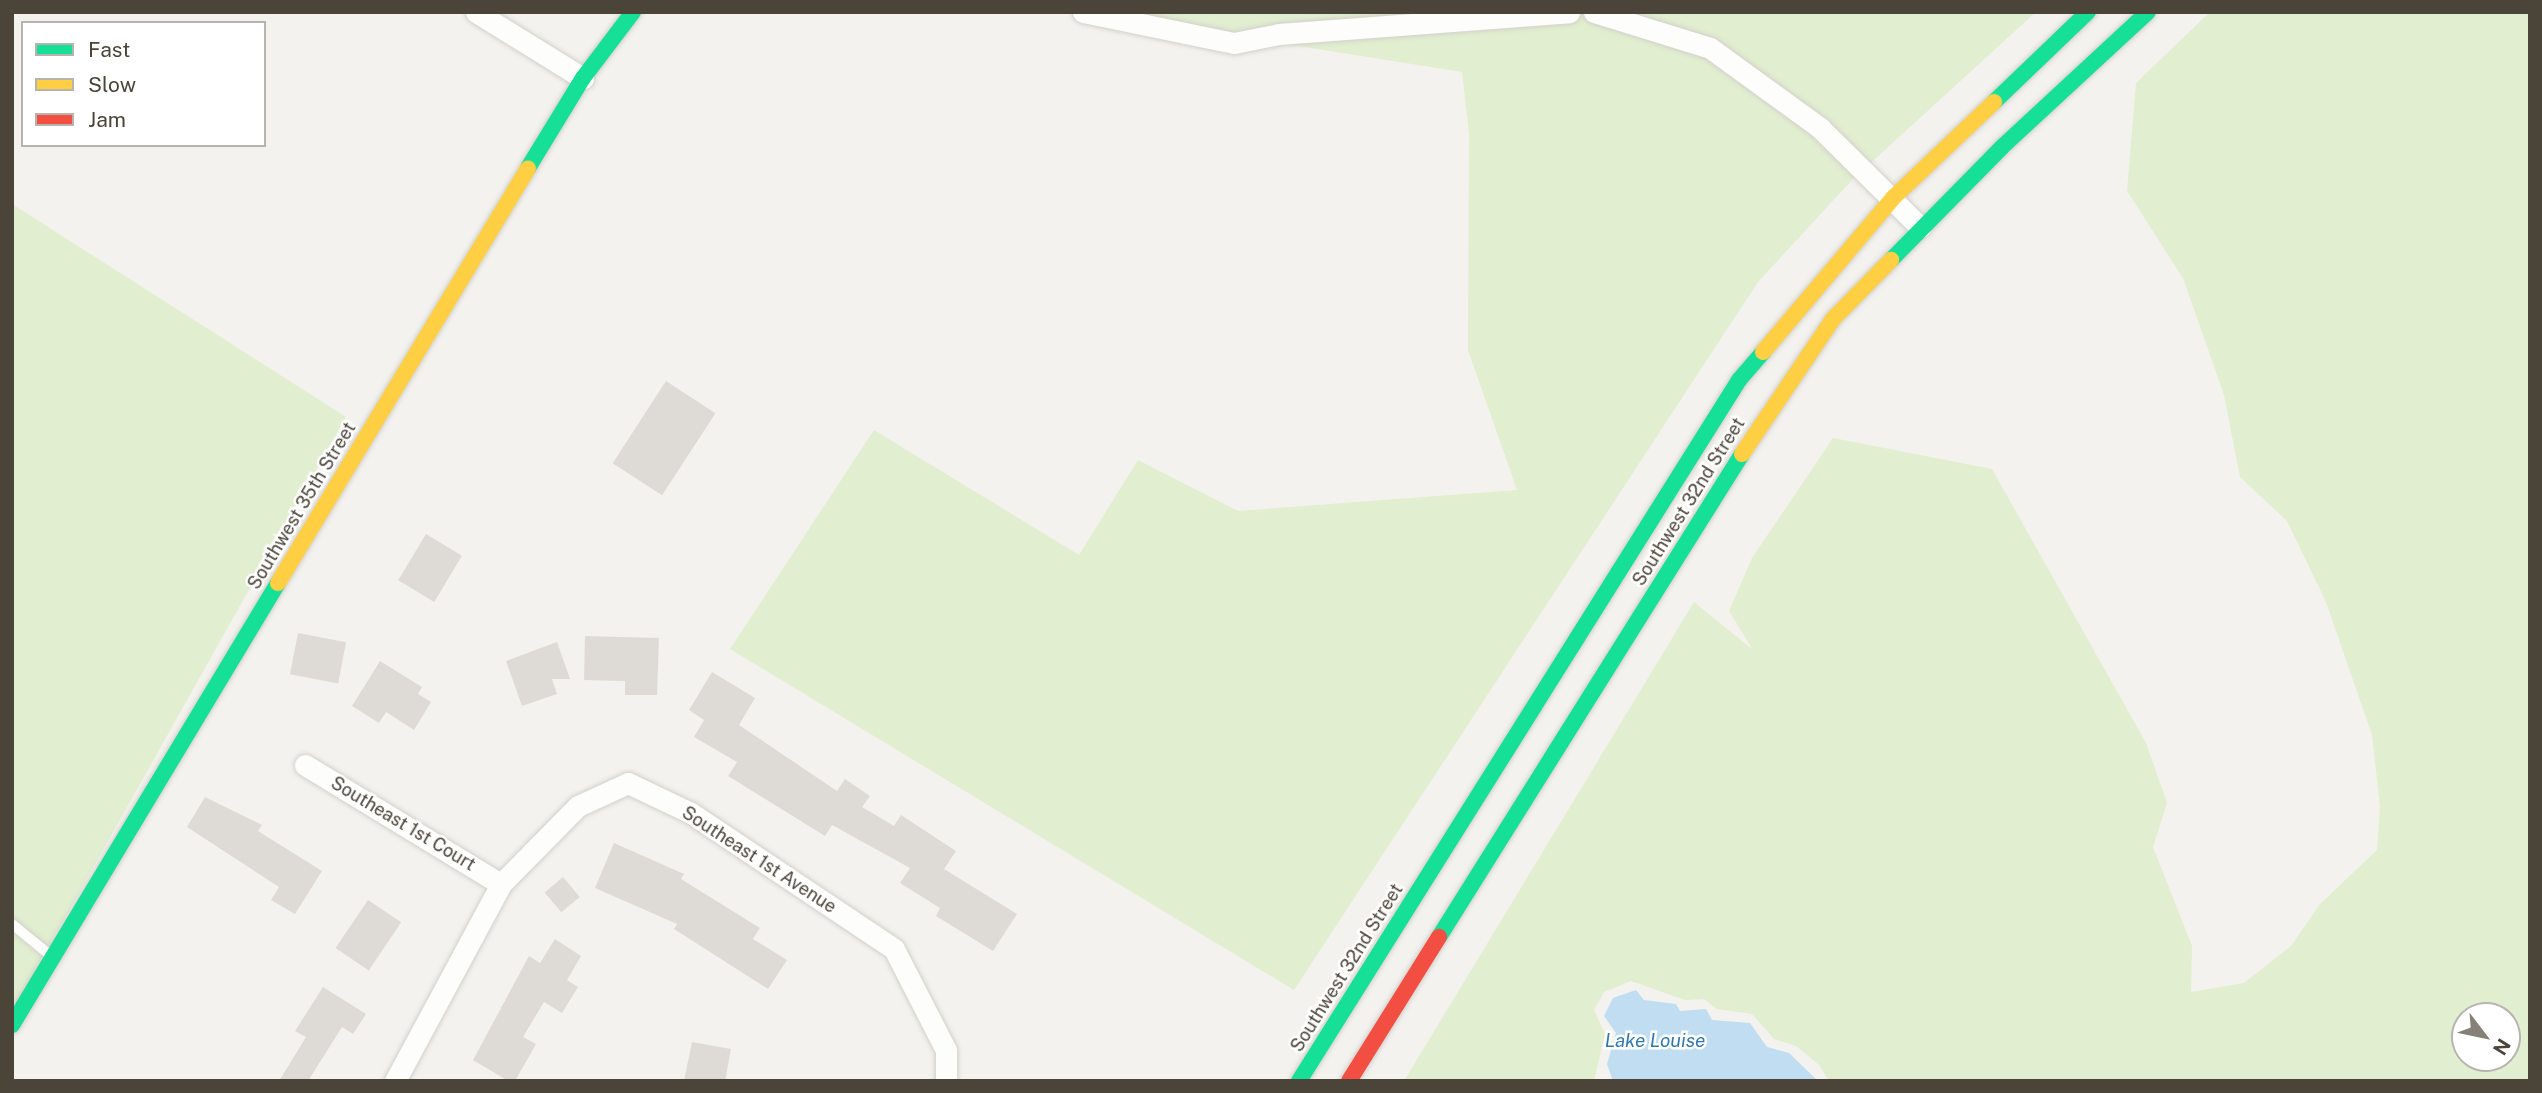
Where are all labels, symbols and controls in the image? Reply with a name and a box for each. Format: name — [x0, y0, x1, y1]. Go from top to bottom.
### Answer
legend — [21, 21, 266, 147]
text: Fast — [88, 37, 130, 62]
text: Slow — [88, 72, 136, 97]
text: Jam — [88, 107, 126, 132]
street label: Southwest 32nd Street — [1628, 414, 1750, 590]
street label: Southwest 35th Street — [244, 418, 360, 594]
street label: Southeast 1st Court — [327, 772, 479, 876]
street label: Southeast 1st Avenue — [678, 802, 840, 918]
street label: Southwest 32nd Street — [1286, 880, 1408, 1056]
north arrow — [2451, 1002, 2521, 1072]
water label: Lake Louise — [1605, 1030, 1705, 1052]
text: N — [2489, 1035, 2515, 1059]

